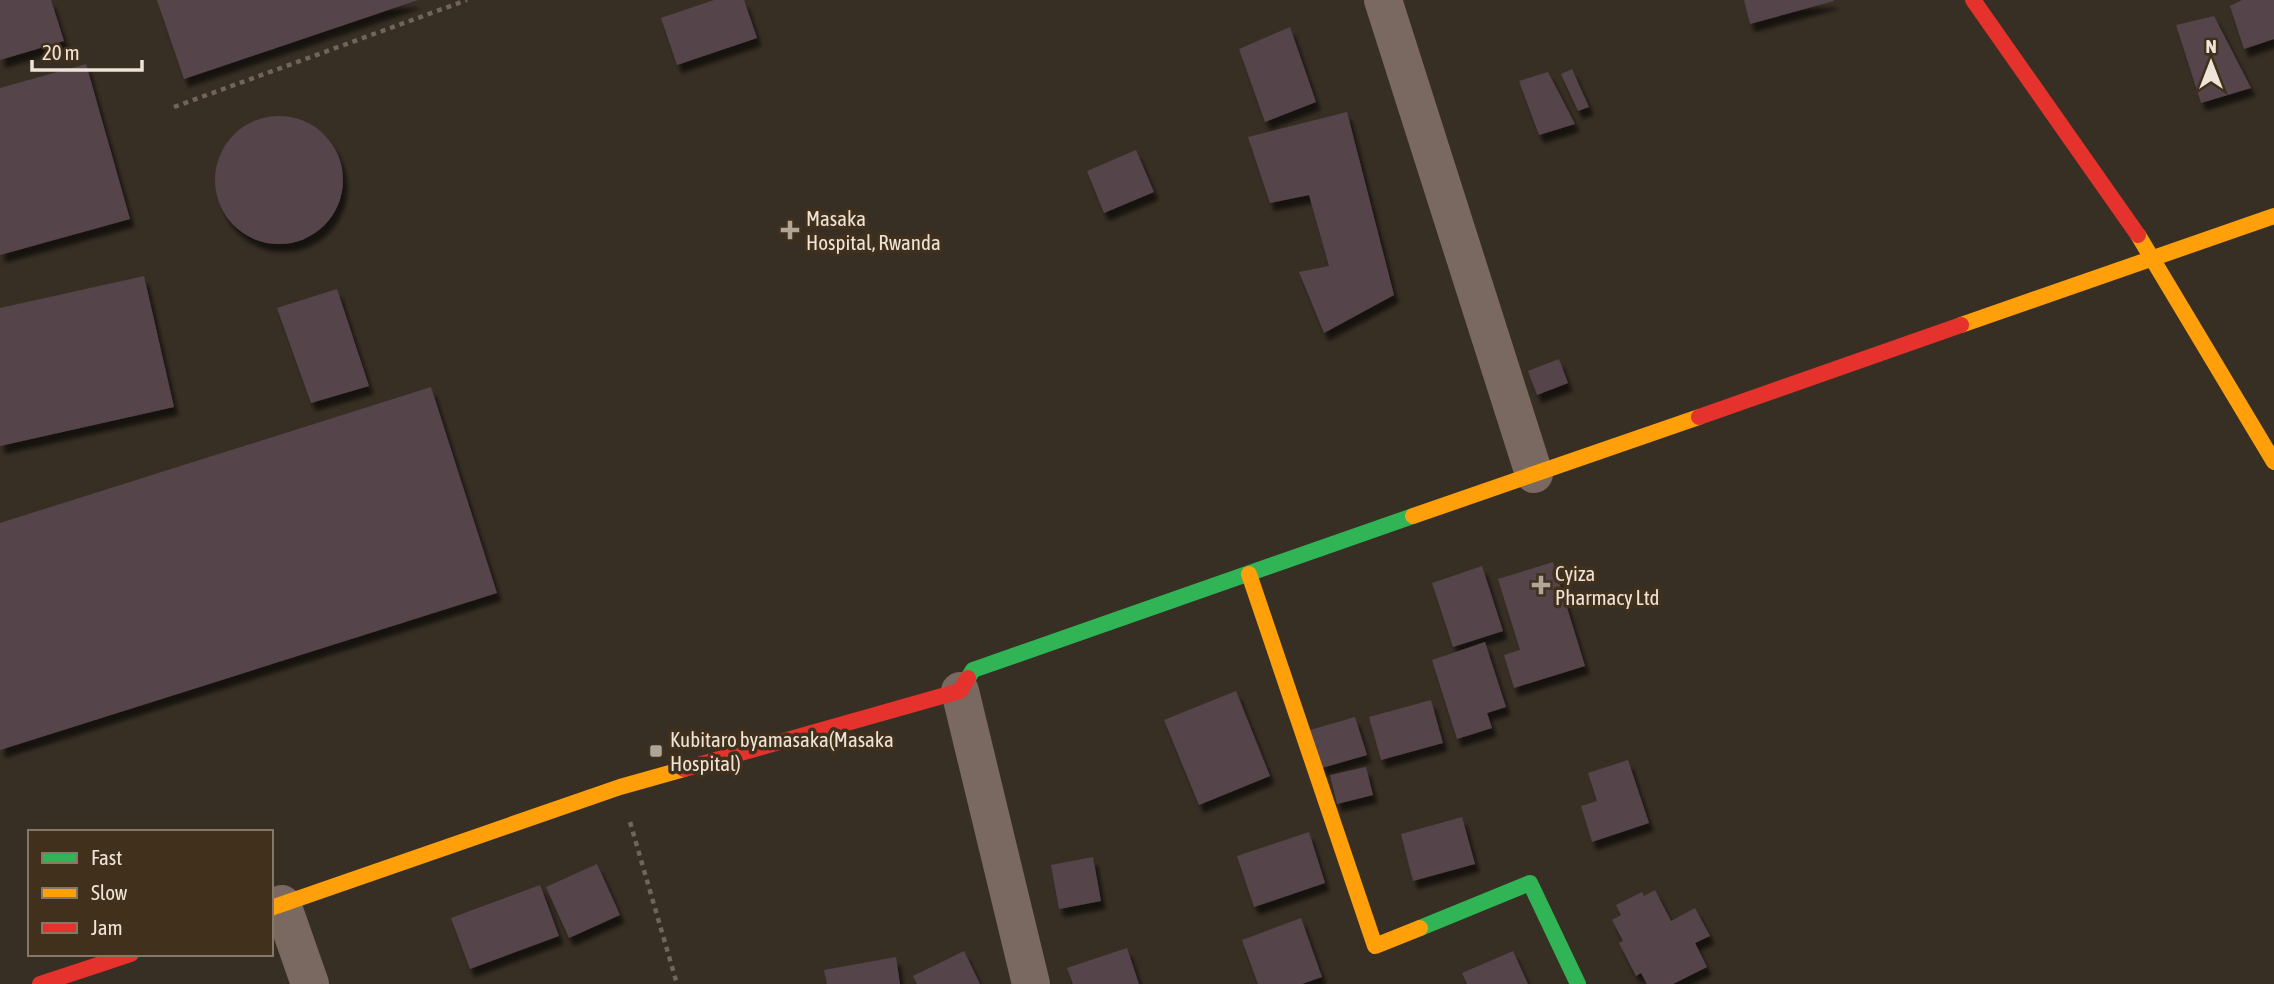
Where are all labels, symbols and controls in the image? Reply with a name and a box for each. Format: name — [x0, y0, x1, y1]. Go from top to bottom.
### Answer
scale bar — [32, 28, 142, 72]
north arrow — [2176, 28, 2246, 98]
text: N — [2205, 35, 2217, 57]
text: 20 m — [42, 40, 80, 64]
place label: Masaka Hospital, Rwanda — [806, 206, 941, 254]
marker: Masaka Hospital, Rwanda — [780, 220, 800, 240]
place label: Cyiza Pharmacy Ltd — [1555, 561, 1660, 609]
marker: Cyiza Pharmacy Ltd — [1533, 577, 1549, 593]
place label: Kubitaro byamasaka(Masaka Hospital) — [670, 727, 894, 775]
marker: Kubitaro byamasaka(Masaka Hospital) — [648, 743, 664, 759]
legend — [28, 830, 273, 956]
text: Fast — [91, 845, 122, 869]
text: Slow — [91, 880, 128, 904]
text: Jam — [91, 915, 123, 939]

